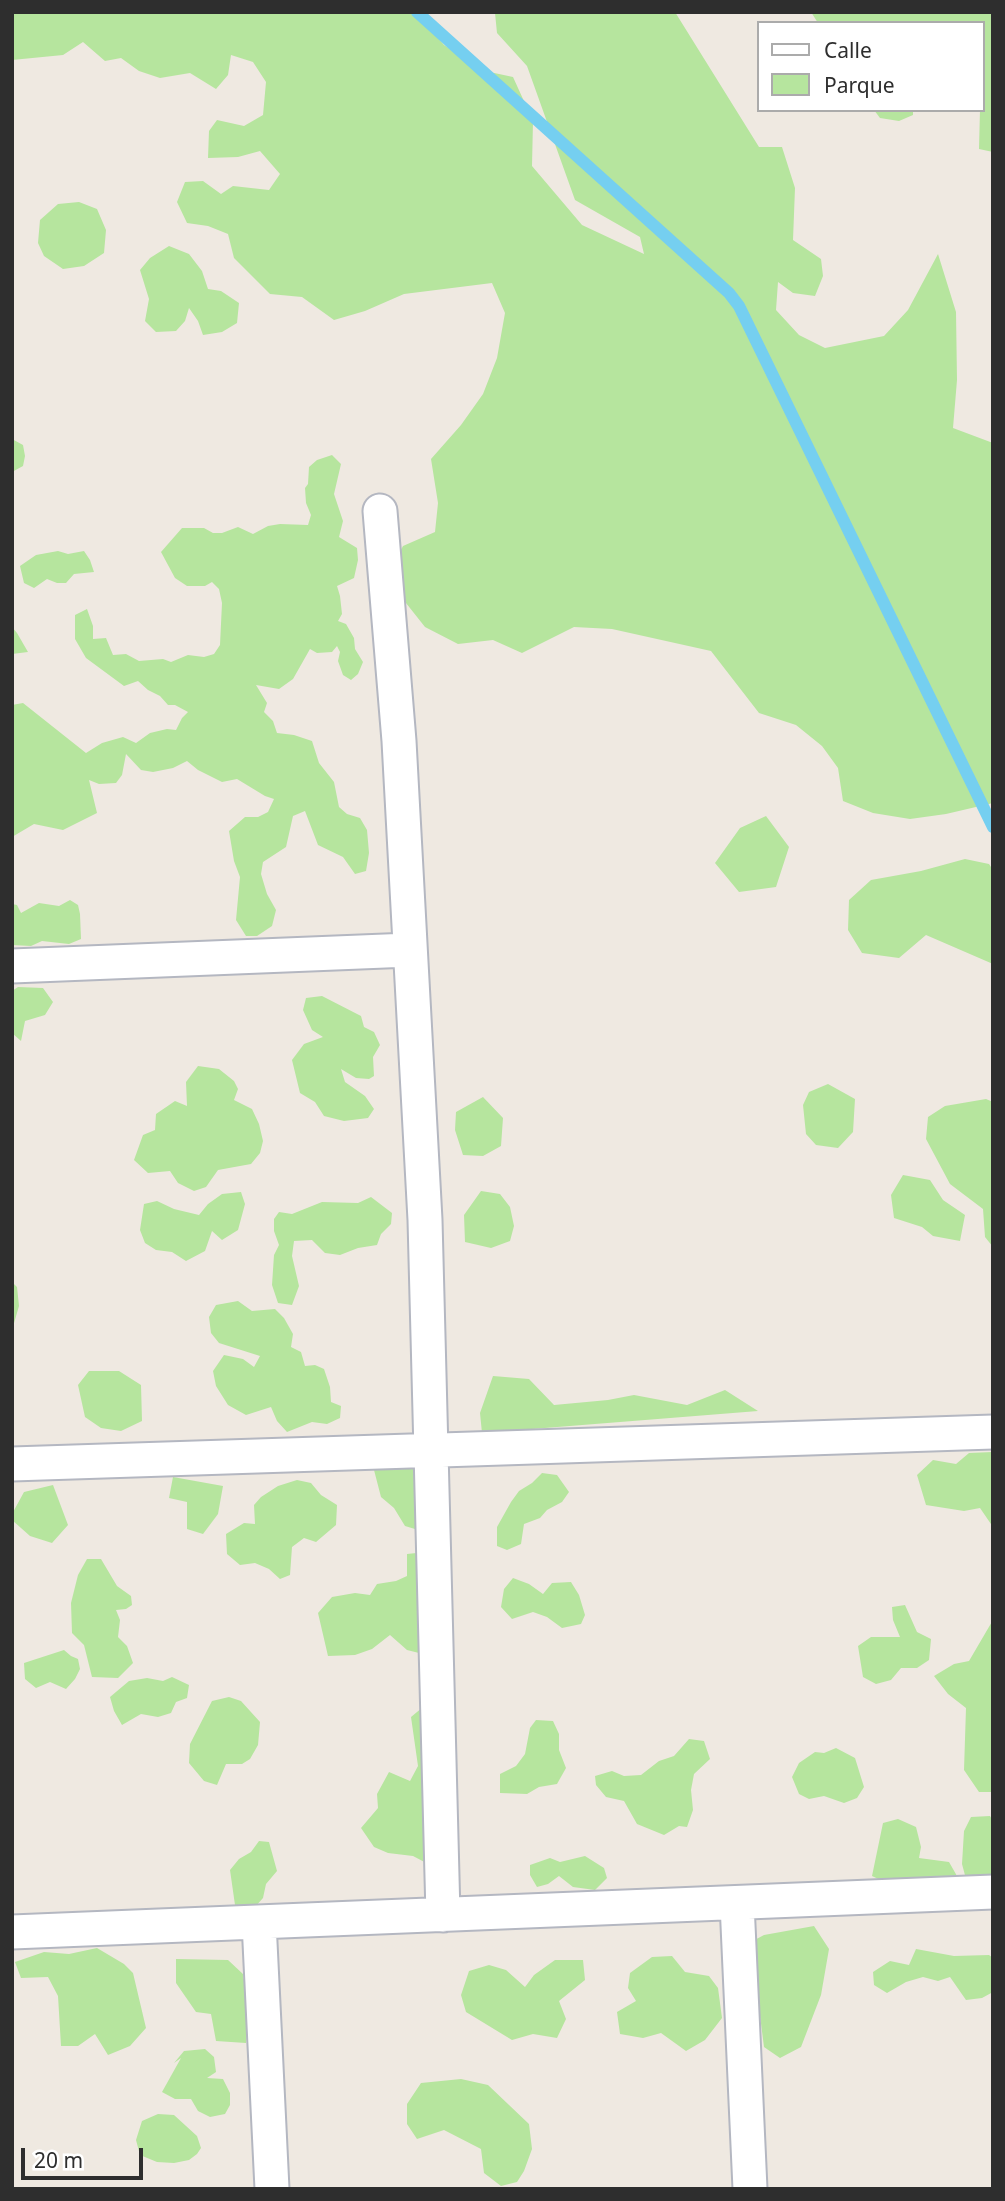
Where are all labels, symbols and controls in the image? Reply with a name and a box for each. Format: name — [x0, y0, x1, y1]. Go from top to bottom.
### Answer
legend — [757, 21, 984, 112]
text: Calle — [824, 36, 872, 64]
text: Parque — [824, 71, 894, 99]
scale bar — [24, 2134, 147, 2178]
text: 20 m — [34, 2146, 83, 2174]

